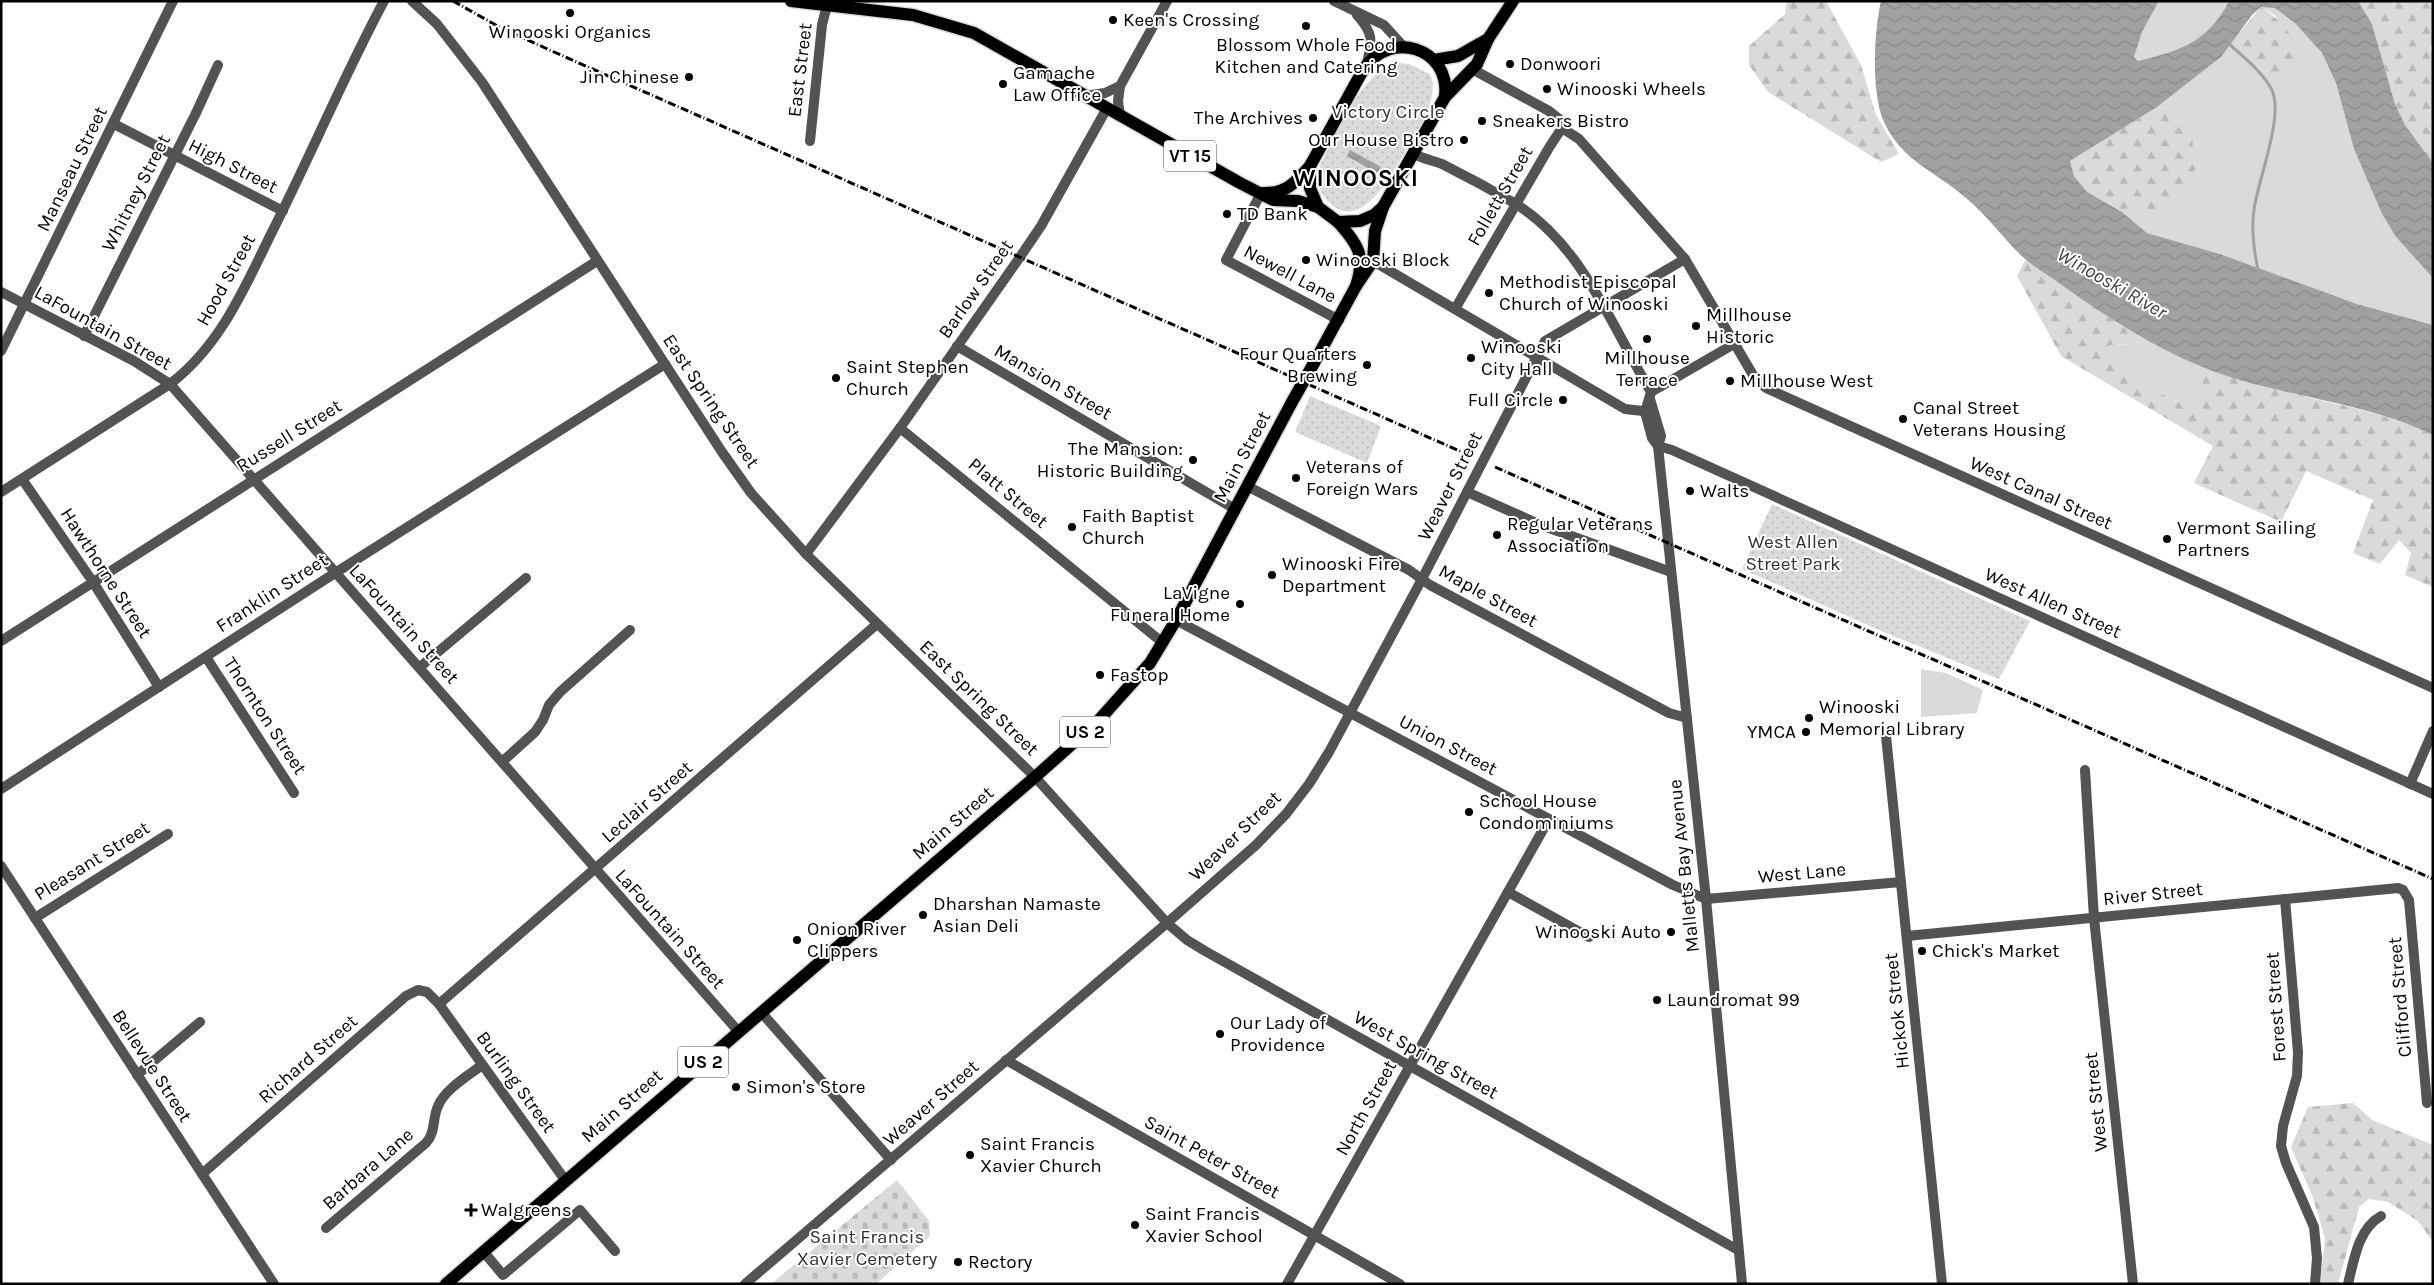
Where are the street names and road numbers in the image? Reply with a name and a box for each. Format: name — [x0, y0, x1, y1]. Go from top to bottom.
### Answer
street label: East Street — [783, 22, 817, 118]
street label: Manseau Street — [32, 103, 112, 235]
street label: Whitney Street — [97, 131, 175, 255]
street label: High Street — [185, 134, 281, 198]
road number: VT 15 — [1164, 140, 1216, 172]
street label: Follett Street — [1463, 142, 1537, 250]
street label: Hood Street — [192, 230, 260, 330]
street label: Barlow Street — [934, 235, 1018, 343]
street label: Newell Lane — [1240, 240, 1340, 308]
street label: LaFountain Street — [31, 281, 175, 375]
street label: East Spring Street — [658, 330, 764, 472]
street label: Mansion Street — [990, 339, 1116, 425]
street label: Russell Street — [232, 395, 346, 477]
street label: Main Street — [1209, 408, 1275, 506]
street label: Weaver Street — [1413, 428, 1487, 544]
street label: West Canal Street — [1966, 452, 2116, 534]
street label: Platt Street — [964, 453, 1052, 533]
street label: Hawthorne Street — [56, 504, 156, 642]
street label: Franklin Street — [212, 549, 332, 637]
street label: LaFountain Street — [344, 560, 464, 688]
street label: Maple Street — [1435, 560, 1541, 632]
street label: West Allen Street — [1981, 563, 2125, 643]
street label: East Spring Street — [915, 636, 1043, 760]
street label: Thornton Street — [219, 653, 311, 779]
street label: Union Street — [1395, 710, 1501, 780]
road number: US 2 — [1060, 716, 1110, 748]
street label: Leclair Street — [597, 756, 697, 848]
street label: Malletts Bay Avenue — [1664, 778, 1704, 954]
street label: Main Street — [908, 782, 998, 864]
street label: Weaver Street — [1184, 787, 1286, 885]
street label: Pleasant Street — [30, 817, 154, 905]
street label: West Lane — [1757, 858, 1847, 888]
street label: LaFountain Street — [610, 865, 730, 993]
street label: River Street — [2102, 878, 2204, 910]
street label: Clifford Street — [2384, 936, 2416, 1058]
street label: Forest Street — [2261, 951, 2291, 1063]
street label: Hickok Street — [1880, 952, 1914, 1070]
street label: Bellevue Street — [108, 1006, 196, 1126]
street label: West Spring Street — [1350, 1006, 1502, 1104]
street label: Richard Street — [254, 1010, 362, 1108]
street label: Burling Street — [472, 1027, 560, 1137]
road number: US 2 — [678, 1046, 728, 1078]
street label: West Street — [2080, 1051, 2112, 1153]
street label: Weaver Street — [879, 1056, 983, 1150]
street label: North Street — [1331, 1057, 1401, 1159]
street label: Main Street — [577, 1065, 667, 1147]
street label: Saint Peter Street — [1140, 1111, 1284, 1203]
street label: Barbara Lane — [318, 1124, 418, 1214]

